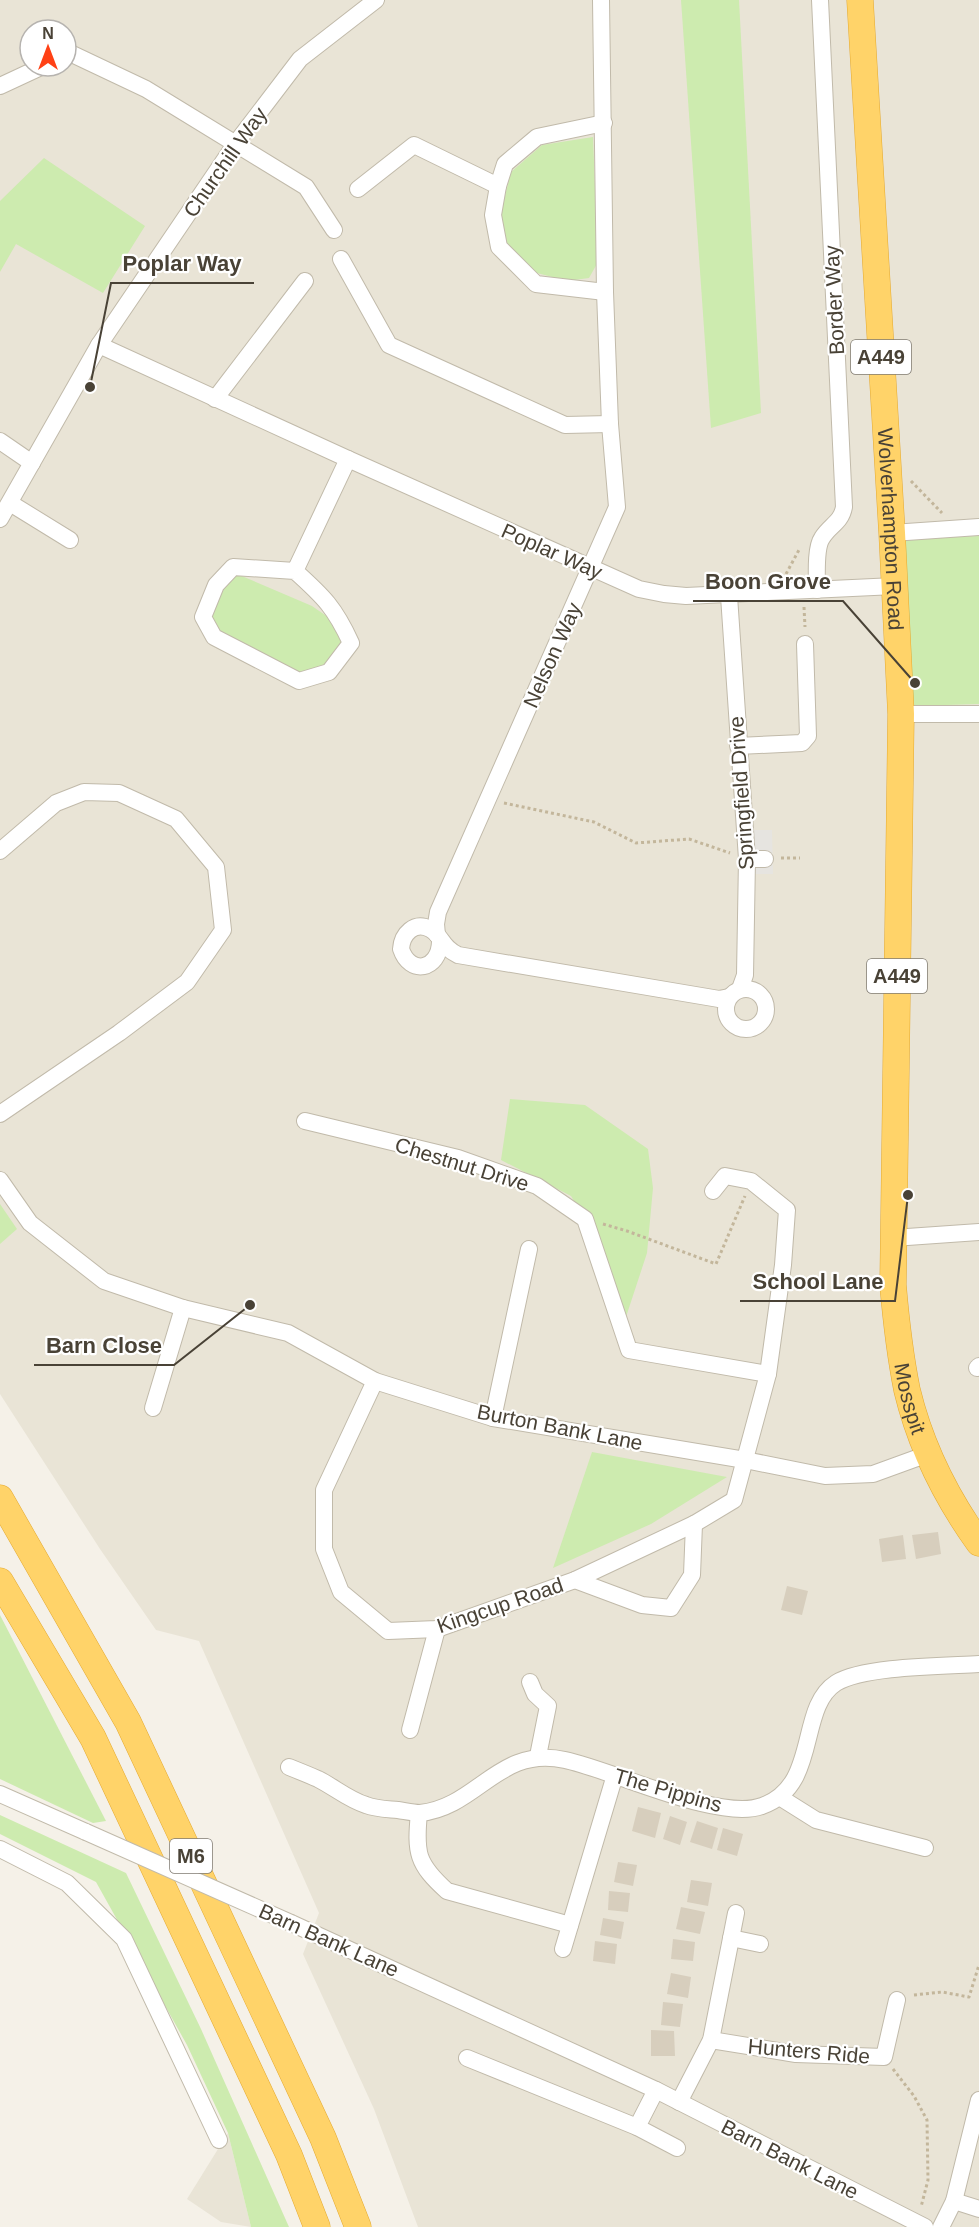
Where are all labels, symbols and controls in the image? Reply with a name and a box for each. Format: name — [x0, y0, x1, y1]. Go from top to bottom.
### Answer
north arrow — [18, 18, 78, 78]
text: N — [42, 25, 54, 42]
street label: Churchill Way — [179, 102, 272, 221]
callout: Poplar Way — [111, 243, 254, 283]
street label: Border Way — [820, 244, 848, 356]
text: Poplar Way — [123, 251, 242, 276]
road number: A449 — [851, 340, 911, 374]
street label: Wolverhampton Road — [874, 427, 908, 631]
street label: Poplar Way — [498, 519, 606, 584]
callout: Boon Grove — [693, 561, 843, 601]
text: Boon Grove — [705, 569, 831, 594]
street label: Nelson Way — [519, 599, 586, 711]
street label: Springfield Drive — [724, 715, 758, 871]
road number: A449 — [867, 959, 927, 993]
street label: Chestnut Drive — [392, 1133, 532, 1195]
callout: School Lane — [740, 1261, 895, 1301]
text: School Lane — [753, 1269, 883, 1294]
callout: Barn Close — [34, 1325, 174, 1365]
text: Barn Close — [46, 1333, 162, 1358]
street label: Mosspit — [891, 1361, 931, 1437]
street label: Burton Bank Lane — [475, 1400, 645, 1454]
street label: Kingcup Road — [434, 1573, 566, 1637]
street label: The Pippins — [612, 1764, 724, 1816]
road number: M6 — [170, 1839, 212, 1873]
street label: Barn Bank Lane — [256, 1899, 402, 1981]
street label: Hunters Ride — [747, 2034, 871, 2068]
street label: Barn Bank Lane — [718, 2115, 862, 2203]

